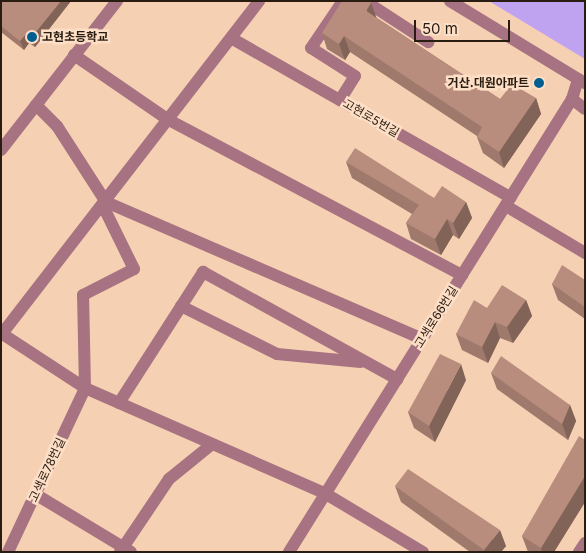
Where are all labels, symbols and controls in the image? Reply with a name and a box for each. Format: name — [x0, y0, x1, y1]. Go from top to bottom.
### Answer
scale bar — [416, 10, 512, 42]
text: 50 m — [422, 19, 458, 38]
place label: 고현초등학교 — [42, 30, 108, 44]
marker: 고현초등학교 — [26, 31, 38, 43]
place label: 거산.대원아파트 — [448, 76, 529, 90]
marker: 거산.대원아파트 — [533, 77, 545, 89]
street label: 고현로5번길 — [340, 96, 402, 140]
street label: 고색로66번길 — [411, 283, 461, 351]
street label: 고색로78번길 — [26, 436, 68, 504]

